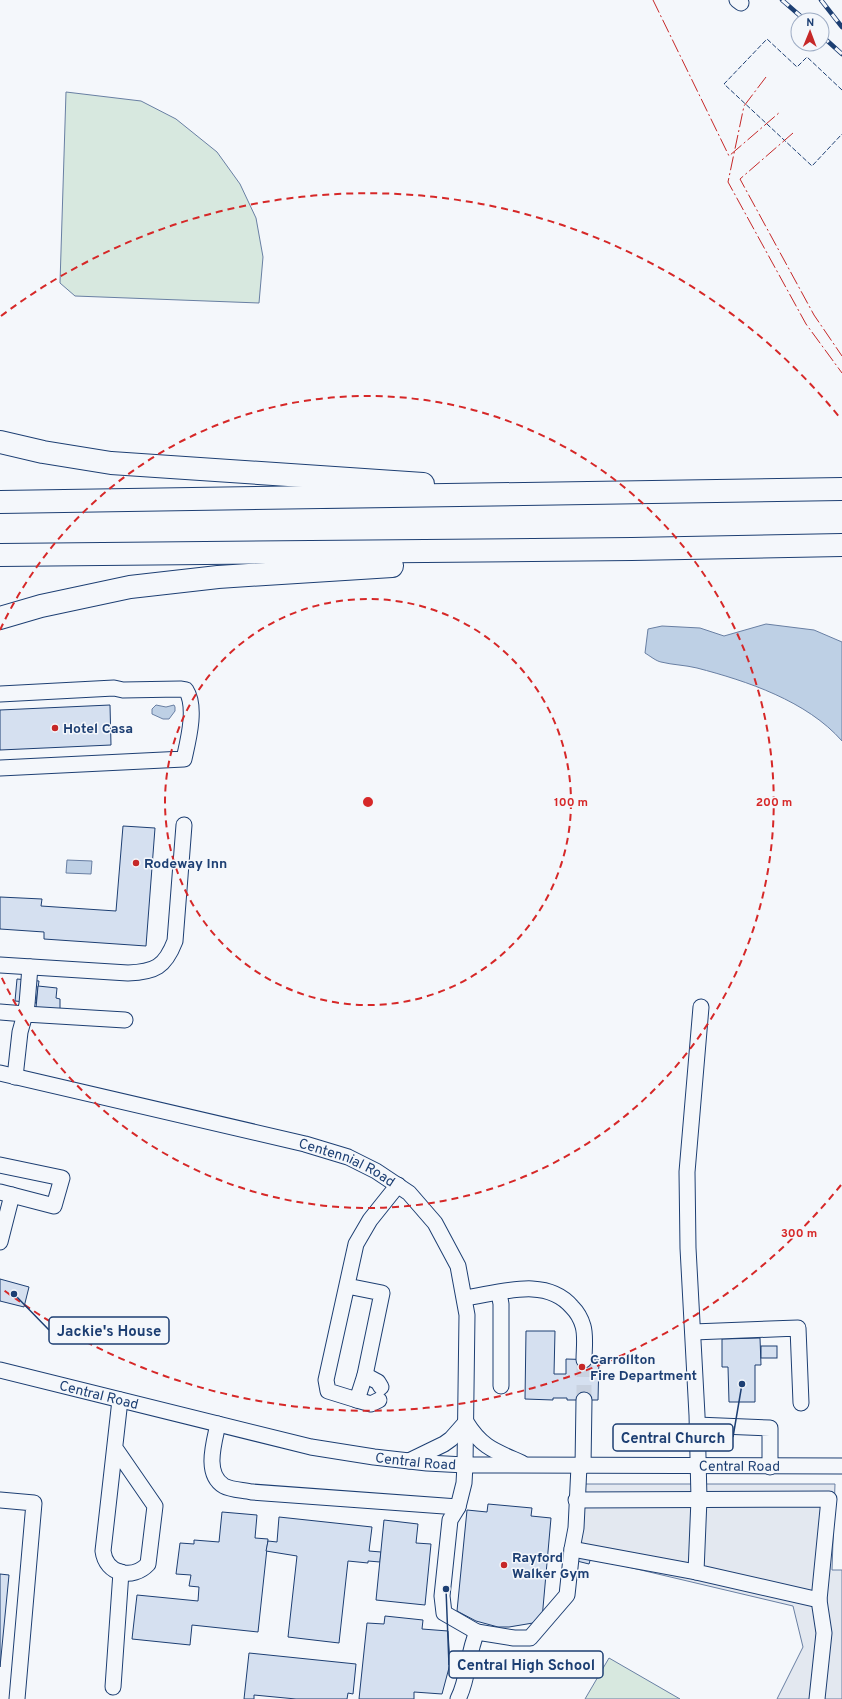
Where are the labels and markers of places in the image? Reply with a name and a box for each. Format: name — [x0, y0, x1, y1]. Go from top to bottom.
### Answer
place label: Hotel Casa — [63, 721, 133, 738]
marker: Hotel Casa — [50, 723, 60, 733]
centre of rings — [361, 795, 375, 809]
place label: Rodeway Inn — [144, 856, 227, 873]
marker: Rodeway Inn — [131, 858, 141, 868]
callout: Jackie's House — [49, 1317, 169, 1344]
place label: Carrollton Fire Department — [590, 1352, 697, 1385]
marker: Carrollton Fire Department — [577, 1362, 587, 1372]
callout: Central Church — [613, 1424, 733, 1451]
place label: Rayford Walker Gym — [512, 1550, 589, 1583]
marker: Rayford Walker Gym — [499, 1560, 509, 1570]
callout: Central High School — [449, 1651, 603, 1678]

